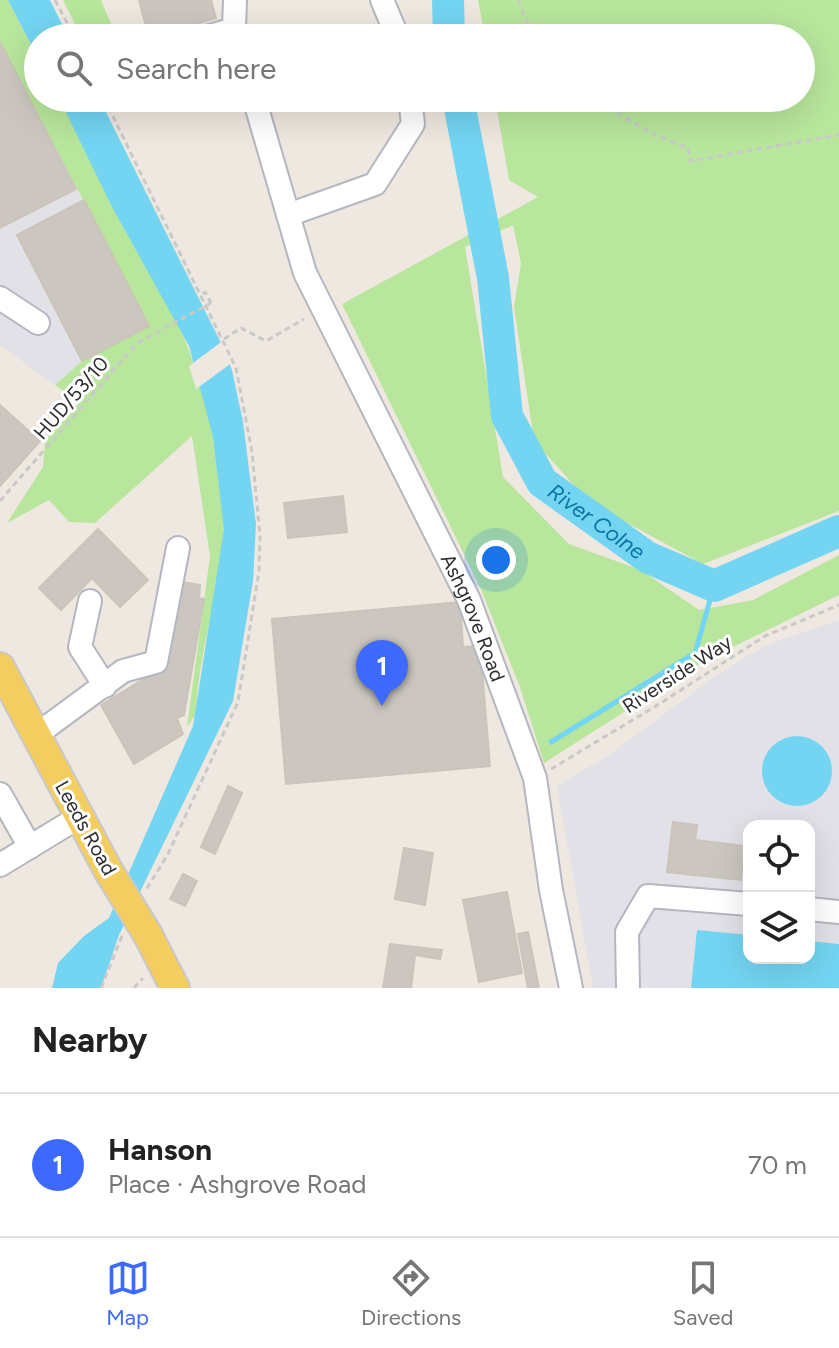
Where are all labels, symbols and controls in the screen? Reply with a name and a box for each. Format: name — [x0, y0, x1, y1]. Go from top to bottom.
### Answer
search box — [24, 24, 815, 112]
icon: search — [52, 46, 96, 90]
text: Search here — [116, 50, 276, 87]
street label: HUD/53/10 — [28, 352, 114, 444]
water label: River Colne — [543, 478, 650, 565]
your location — [476, 540, 516, 580]
street label: Ashgrove Road — [436, 550, 510, 685]
street label: Riverside Way — [618, 630, 737, 718]
pin: 1 — [356, 640, 408, 706]
street label: Leeds Road — [50, 777, 122, 879]
map controls — [743, 820, 815, 964]
button: locate — [743, 820, 815, 892]
button: layers — [743, 892, 815, 964]
text: Nearby — [32, 1020, 147, 1061]
text: Hanson — [108, 1131, 212, 1168]
text: 1 — [53, 1149, 63, 1181]
text: 70 m — [748, 1149, 807, 1181]
text: Place · Ashgrove Road — [108, 1168, 366, 1200]
tab: Map — [106, 1256, 150, 1331]
tab: Directions — [361, 1256, 461, 1331]
tab: Saved — [673, 1256, 733, 1331]

